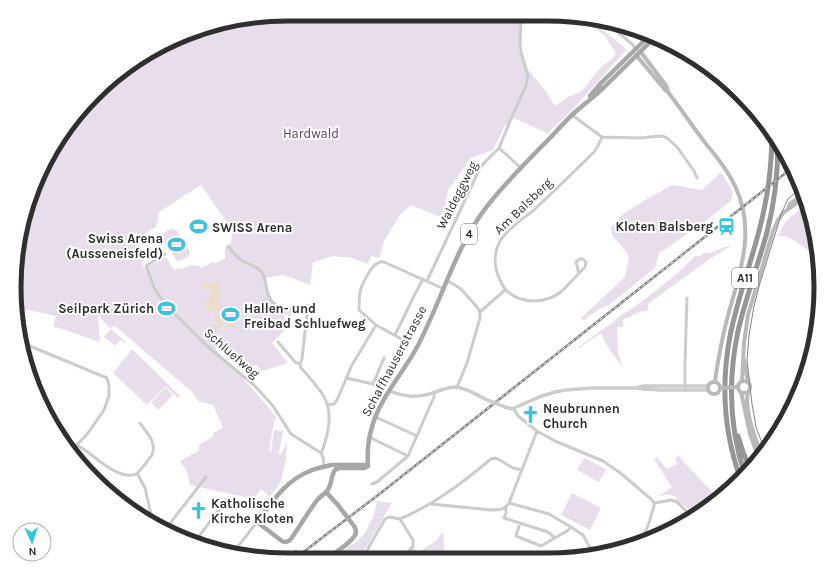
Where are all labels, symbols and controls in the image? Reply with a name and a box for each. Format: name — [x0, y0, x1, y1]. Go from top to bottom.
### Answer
park label: Hardwald — [283, 126, 339, 141]
street label: Waldeggweg — [433, 158, 481, 232]
street label: Am Balsberg — [491, 174, 556, 237]
station icon: Kloten Balsberg — [716, 216, 736, 236]
sports icon: SWISS Arena — [189, 217, 209, 237]
place label: Kloten Balsberg — [615, 219, 713, 234]
place label: SWISS Arena — [212, 220, 292, 235]
road number: 4 — [461, 224, 477, 244]
place label: Swiss Arena (Ausseneisfeld) — [66, 231, 163, 261]
sports icon: Swiss Arena (Ausseneisfeld) — [166, 235, 186, 255]
road number: A11 — [732, 268, 758, 288]
sports icon: Seilpark Zürich — [157, 298, 177, 318]
place label: Seilpark Zürich — [58, 301, 154, 316]
place label: Hallen- und Freibad Schluefweg — [244, 301, 366, 331]
street label: Schaffhauserstrasse — [358, 303, 430, 419]
sports icon: Hallen- und Freibad Schluefweg — [221, 305, 241, 325]
street label: Schluefweg — [201, 325, 263, 382]
place label: Neubrunnen Church — [543, 401, 620, 431]
church icon: Neubrunnen Church — [520, 405, 540, 425]
place label: Katholische Kirche Kloten — [211, 496, 294, 526]
church icon: Katholische Kirche Kloten — [188, 500, 208, 520]
north arrow — [12, 522, 52, 562]
text: N — [28, 545, 37, 558]

